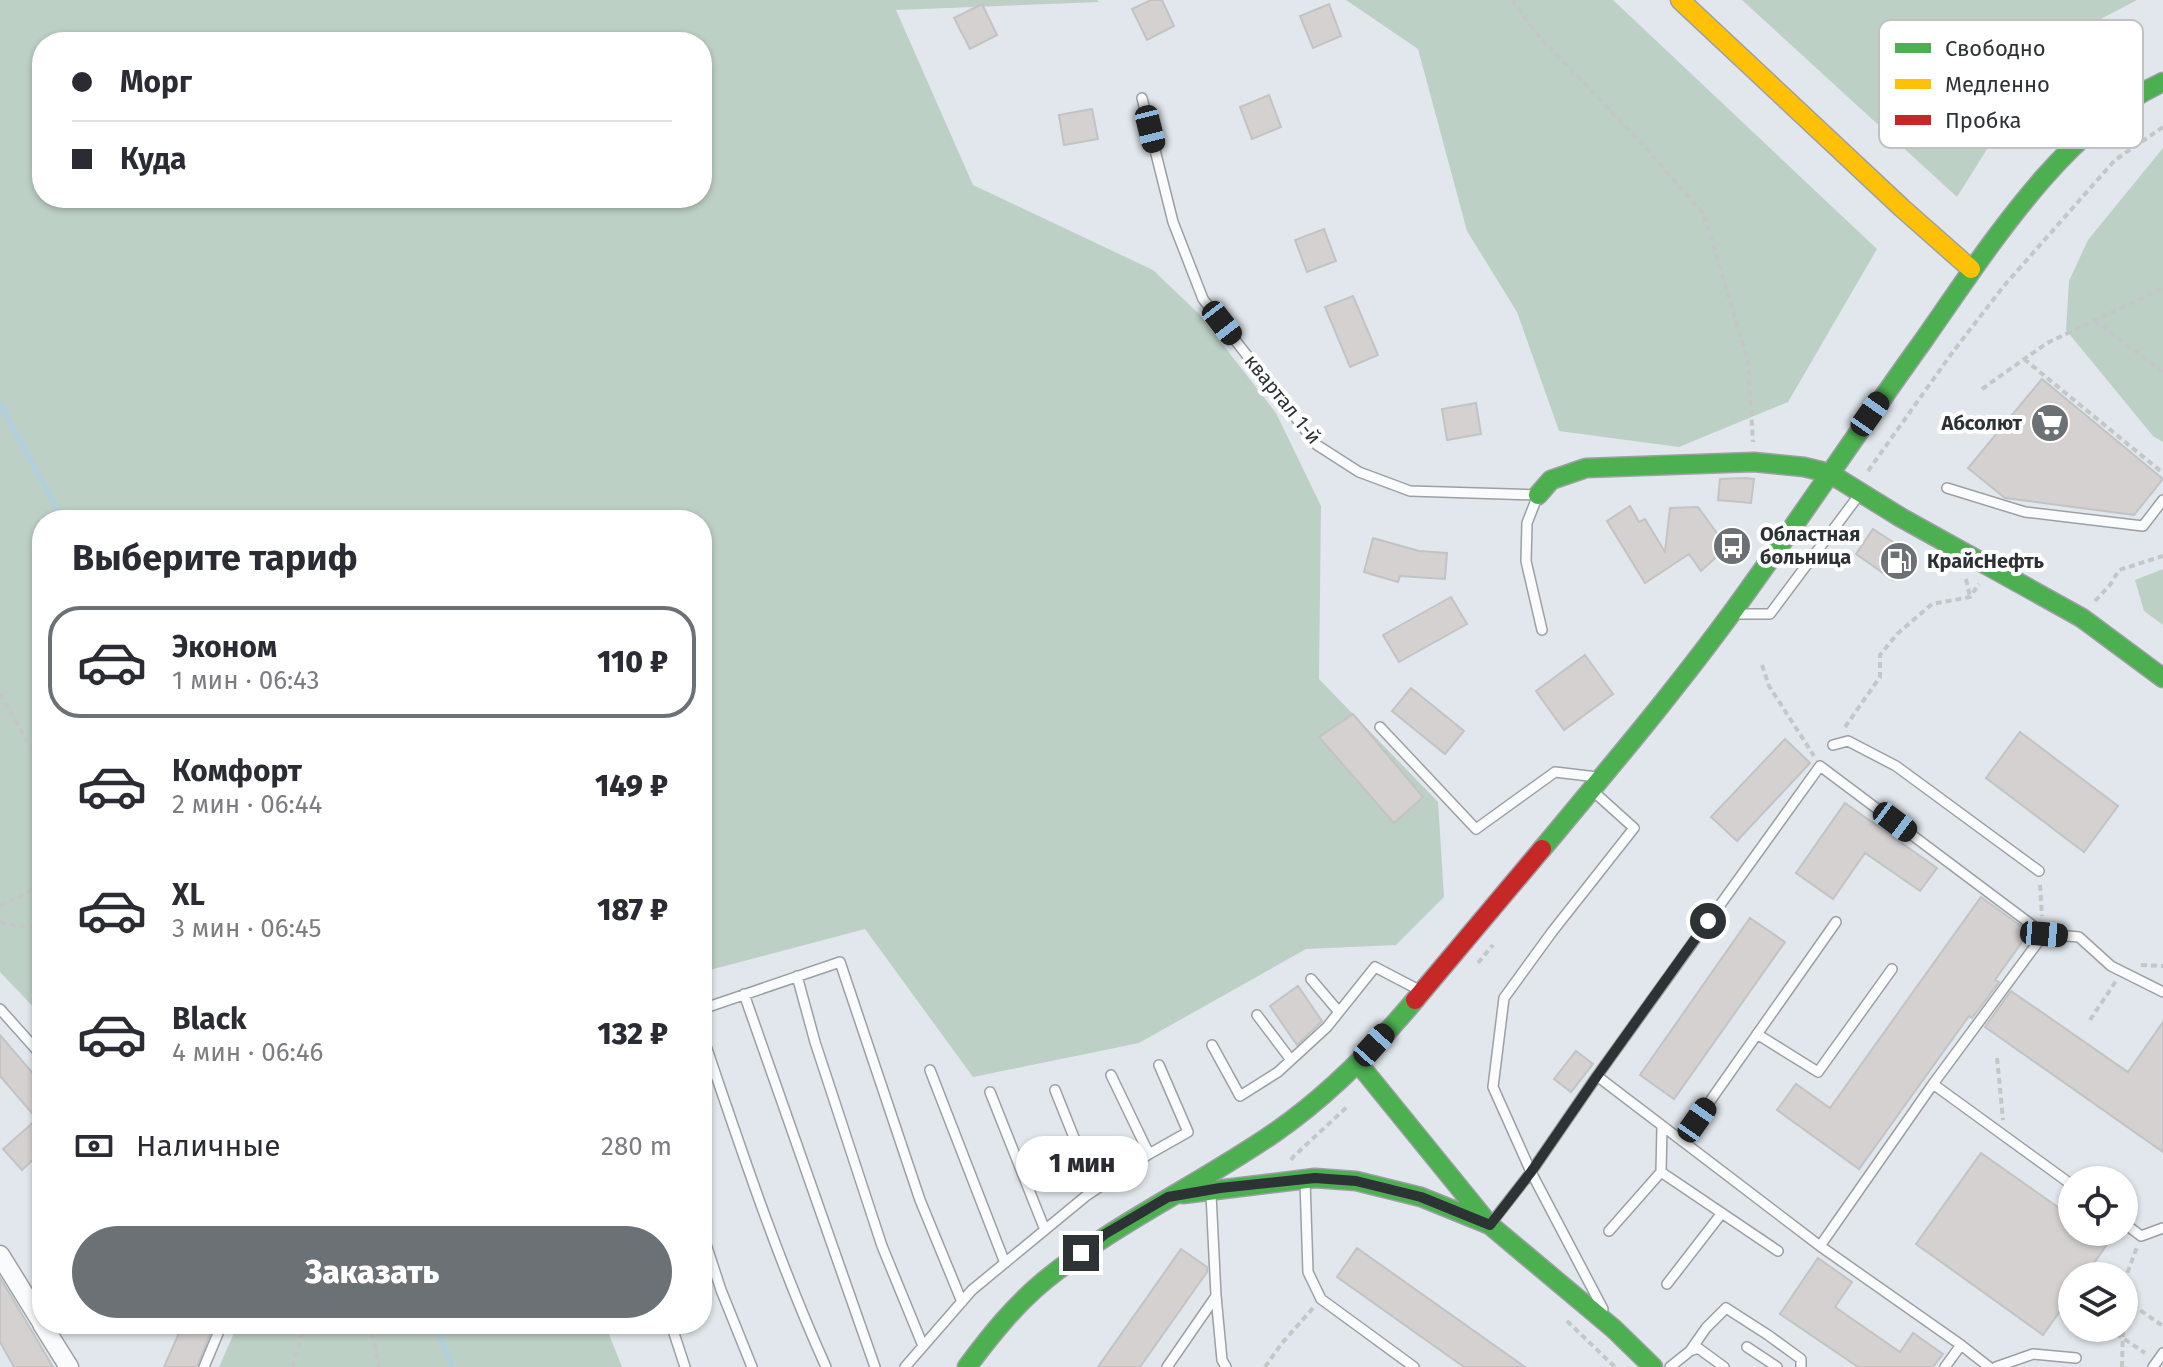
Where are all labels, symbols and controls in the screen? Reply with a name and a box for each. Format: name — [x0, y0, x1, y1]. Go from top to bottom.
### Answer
legend — [1879, 20, 2143, 148]
text: Свободно — [1945, 35, 2046, 62]
text: Морг — [120, 64, 192, 100]
text: Медленно — [1945, 71, 2050, 98]
car — [1133, 103, 1167, 155]
text: Пробка — [1945, 107, 2022, 134]
text: Куда — [120, 141, 186, 177]
car — [1198, 297, 1246, 349]
street label: квартал 1-й — [1240, 349, 1326, 449]
car — [1846, 387, 1894, 441]
supermarket icon: Абсолют — [2029, 402, 2071, 444]
place label: Абсолют — [1941, 411, 2023, 435]
place label: Областная больница — [1760, 522, 1860, 569]
bus stop icon: Областная больница — [1711, 525, 1753, 567]
text: Выберите тариф — [72, 536, 358, 580]
fuel station icon: КрайсНефть — [1878, 540, 1920, 582]
place label: КрайсНефть — [1927, 549, 2045, 573]
icon: car — [76, 626, 148, 698]
text: Эконом — [172, 629, 277, 665]
text: 110 ₽ — [597, 644, 668, 680]
text: 1 мин · 06:43 — [172, 665, 319, 696]
icon: car — [76, 750, 148, 822]
text: Комфорт — [172, 753, 302, 789]
text: 149 ₽ — [595, 768, 668, 804]
text: 2 мин · 06:44 — [172, 789, 322, 820]
car — [1869, 798, 1921, 846]
icon: car — [76, 874, 148, 946]
text: XL — [172, 877, 205, 913]
text: 187 ₽ — [597, 892, 668, 928]
route start — [1690, 903, 1726, 939]
text: 3 мин · 06:45 — [172, 913, 321, 944]
car — [2019, 920, 2069, 948]
icon: car — [76, 998, 148, 1070]
text: Black — [172, 1001, 247, 1037]
text: 132 ₽ — [598, 1016, 668, 1052]
car — [1349, 1019, 1399, 1071]
text: 4 мин · 06:46 — [172, 1037, 323, 1068]
car — [1673, 1093, 1721, 1147]
icon: cash — [72, 1124, 116, 1168]
text: Наличные — [136, 1128, 281, 1164]
text: 280 m — [601, 1131, 672, 1162]
callout: 1 мин — [1015, 1137, 1147, 1193]
text: 1 мин — [1049, 1148, 1115, 1179]
map controls — [2058, 1166, 2138, 1342]
button: locate — [2058, 1166, 2138, 1246]
button: Заказать — [72, 1226, 672, 1318]
route end — [1063, 1235, 1099, 1271]
button: layers — [2058, 1262, 2138, 1342]

